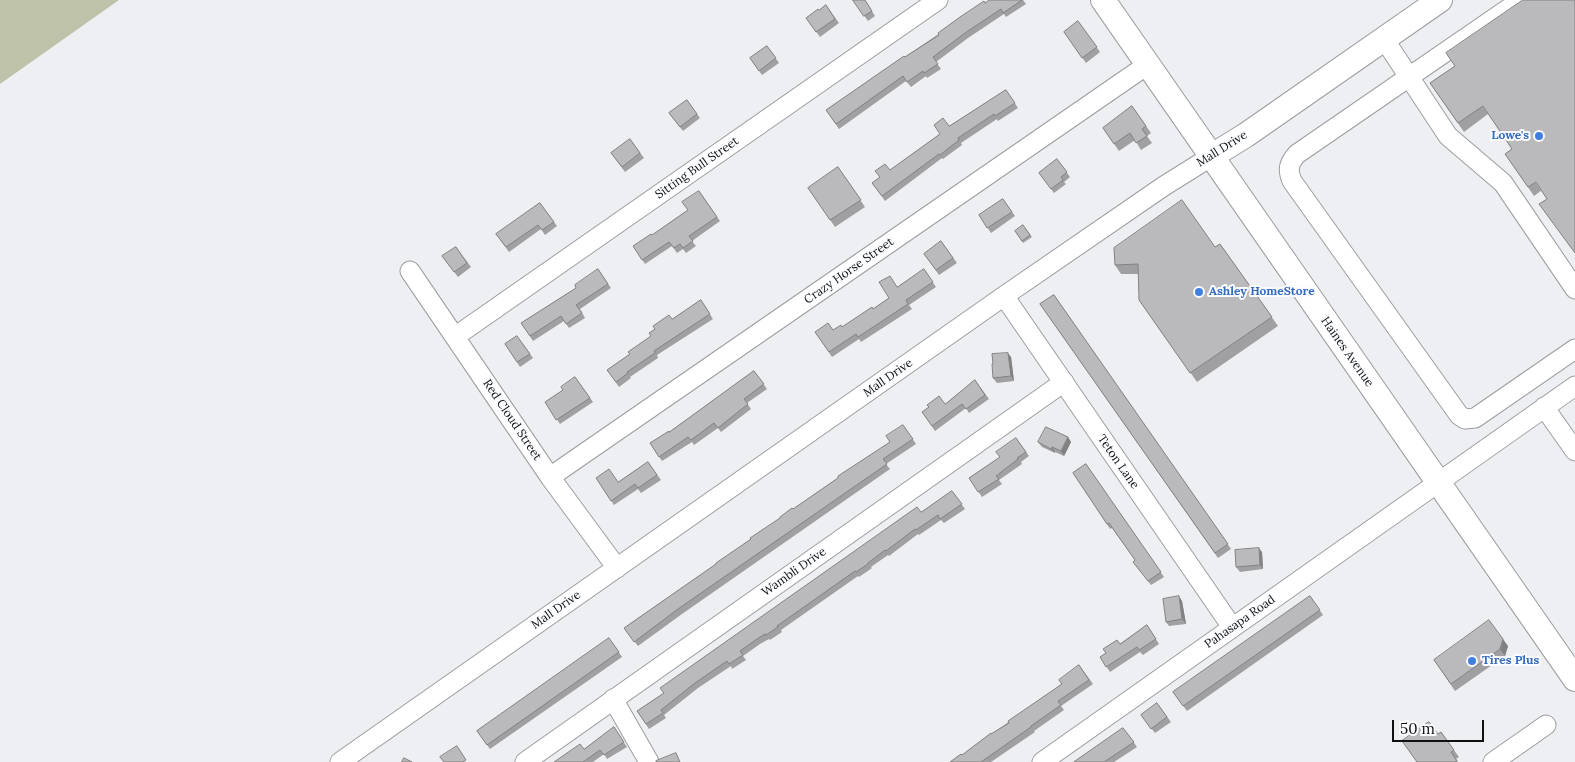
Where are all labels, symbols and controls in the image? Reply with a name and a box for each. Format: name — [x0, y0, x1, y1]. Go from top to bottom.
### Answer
street label: Mall Drive — [1194, 128, 1250, 170]
place label: Lowe's — [1491, 129, 1529, 143]
marker: Lowe's — [1533, 130, 1545, 142]
street label: Sitting Bull Street — [653, 134, 741, 202]
street label: Crazy Horse Street — [802, 235, 896, 307]
place label: Ashley HomeStore — [1209, 285, 1315, 299]
marker: Ashley HomeStore — [1193, 286, 1205, 298]
street label: Haines Avenue — [1318, 314, 1376, 390]
street label: Mall Drive — [861, 356, 915, 400]
street label: Red Cloud Street — [480, 377, 544, 463]
street label: Teton Lane — [1094, 432, 1142, 492]
street label: Wambli Drive — [759, 545, 829, 599]
street label: Mall Drive — [529, 588, 583, 632]
street label: Pahasapa Road — [1202, 592, 1278, 652]
place label: Tires Plus — [1482, 654, 1539, 668]
marker: Tires Plus — [1466, 655, 1478, 667]
scale bar — [1395, 710, 1488, 742]
text: 50 m — [1400, 719, 1435, 738]

